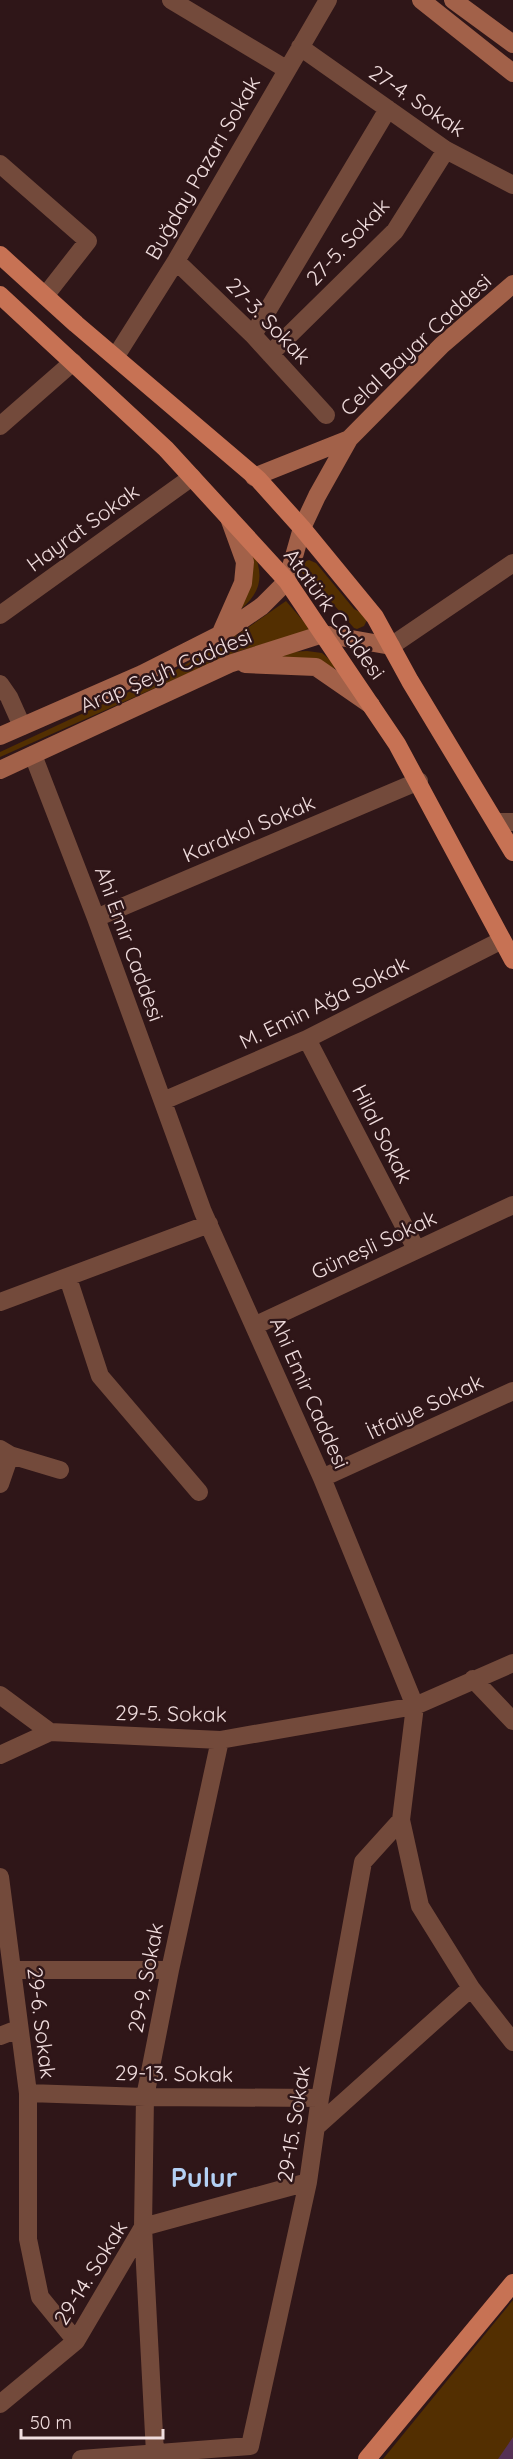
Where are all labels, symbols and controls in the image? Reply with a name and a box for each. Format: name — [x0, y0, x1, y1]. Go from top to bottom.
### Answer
street label: 27-4. Sokak — [365, 59, 471, 142]
street label: Buğday Pazarı Sokak — [139, 71, 265, 264]
street label: 27-5. Sokak — [300, 192, 394, 291]
street label: Celal Bayar Caddesi — [335, 268, 496, 421]
street label: 27-3. Sokak — [221, 272, 316, 369]
street label: Hayrat Sokak — [21, 478, 144, 577]
street label: Atatürk Caddesi — [279, 543, 391, 684]
street label: Arap Şeyh Caddesi — [76, 622, 255, 718]
street label: Karakol Sokak — [179, 789, 319, 868]
street label: Ahi Emir Caddesi — [90, 863, 170, 1025]
street label: M. Emin Ağa Sokak — [235, 950, 412, 1054]
street label: Hilal Sokak — [347, 1080, 419, 1187]
street label: Güneşli Sokak — [307, 1204, 440, 1284]
street label: Ahi Emir Caddesi — [265, 1313, 355, 1472]
street label: İtfaiye Sokak — [362, 1368, 487, 1444]
street label: 29-5. Sokak — [115, 1699, 227, 1727]
street label: 29-9. Sokak — [122, 1921, 168, 2035]
street label: 29-6. Sokak — [22, 1966, 62, 2080]
street label: 29-13. Sokak — [115, 2059, 233, 2087]
street label: 29-15. Sokak — [271, 2063, 315, 2184]
district label: Pulur — [171, 2160, 238, 2194]
street label: 29-14. Sokak — [48, 2215, 132, 2329]
scale bar — [21, 2402, 164, 2440]
text: 50 m — [30, 2411, 72, 2434]

